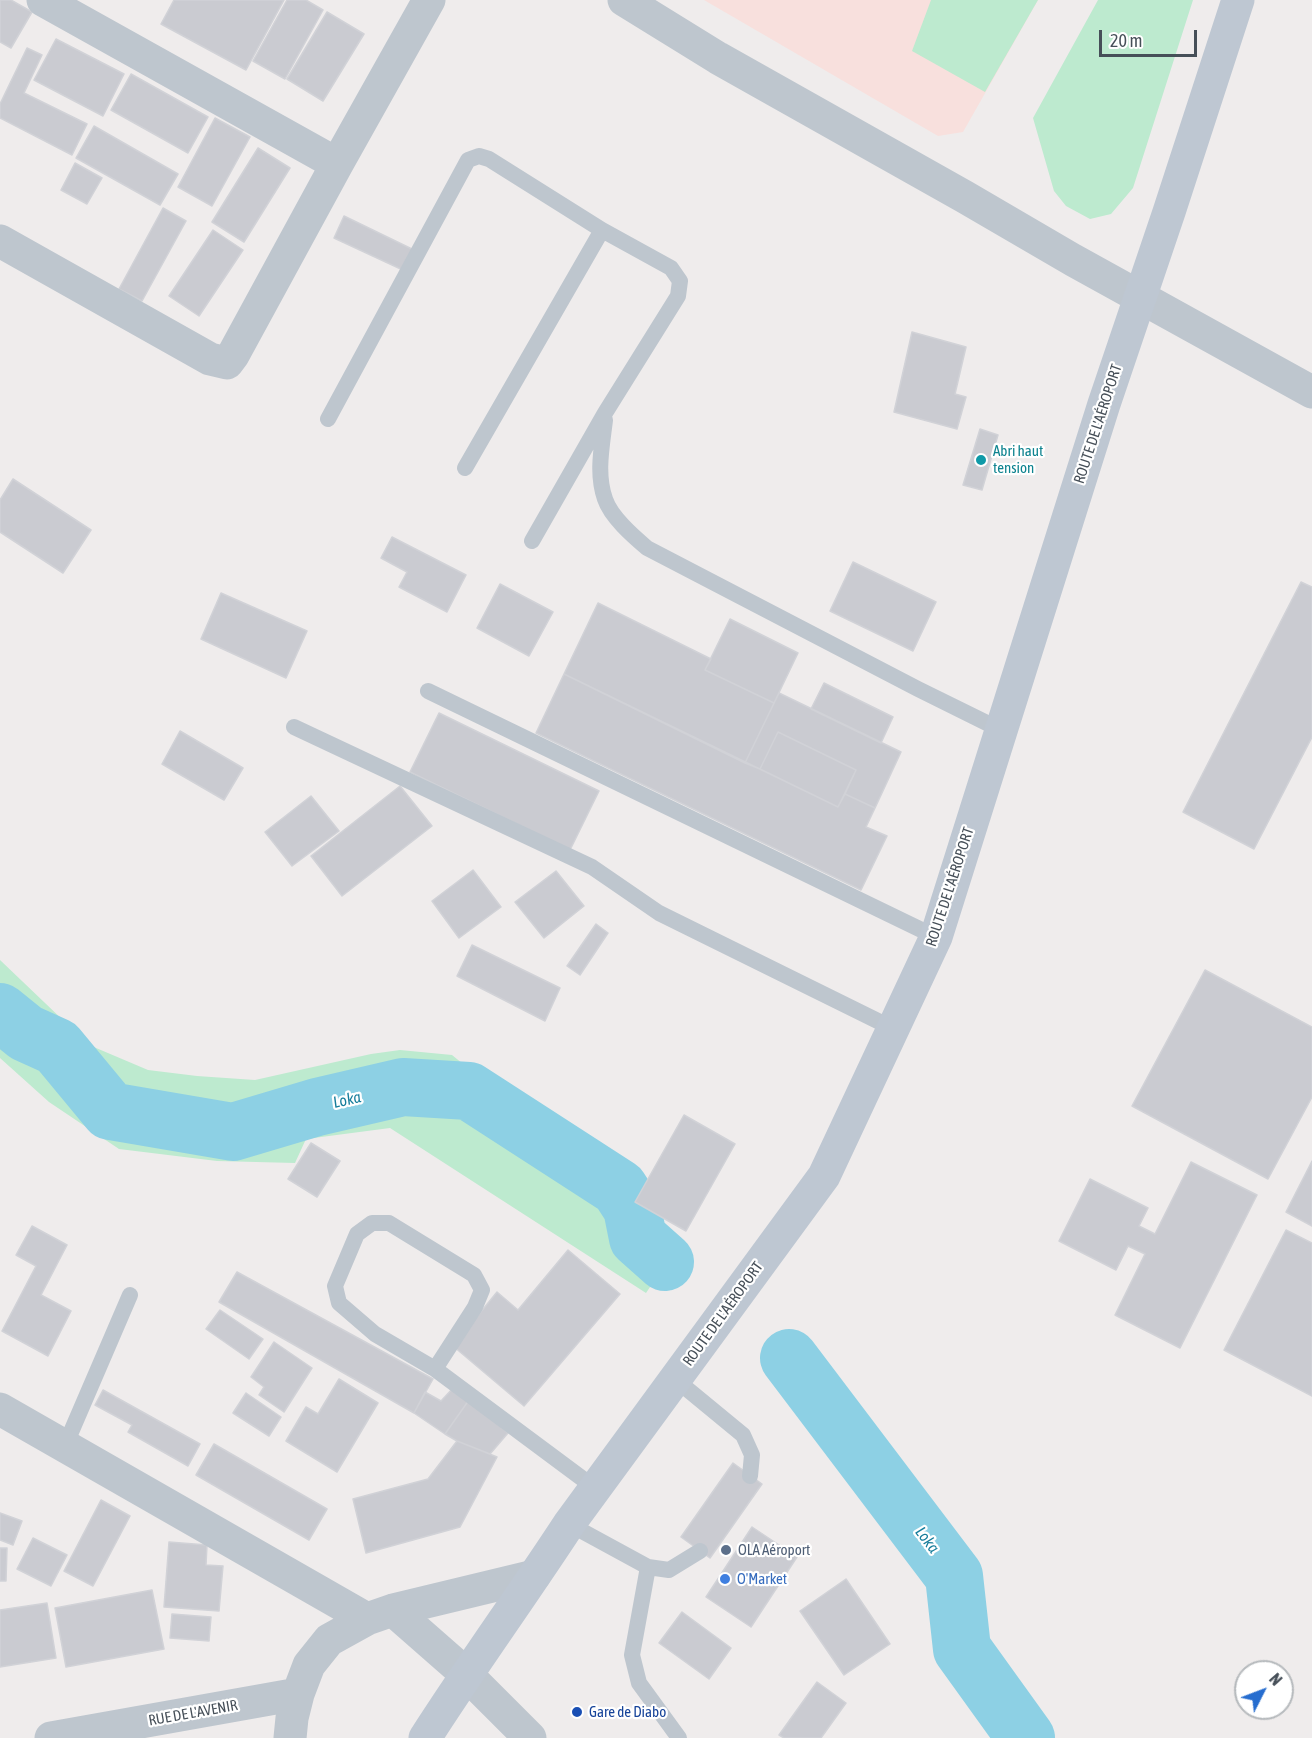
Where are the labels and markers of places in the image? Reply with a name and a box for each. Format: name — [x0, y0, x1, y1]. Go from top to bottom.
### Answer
place label: Abri haut tension — [993, 442, 1043, 477]
marker: Abri haut tension — [974, 453, 988, 467]
place label: OLA Aéroport — [738, 1541, 810, 1559]
marker: OLA Aéroport — [719, 1543, 733, 1557]
place label: O'Market — [737, 1570, 787, 1588]
marker: O'Market — [718, 1572, 732, 1586]
place label: Gare de Diabo — [589, 1703, 666, 1721]
marker: Gare de Diabo — [570, 1705, 584, 1719]

